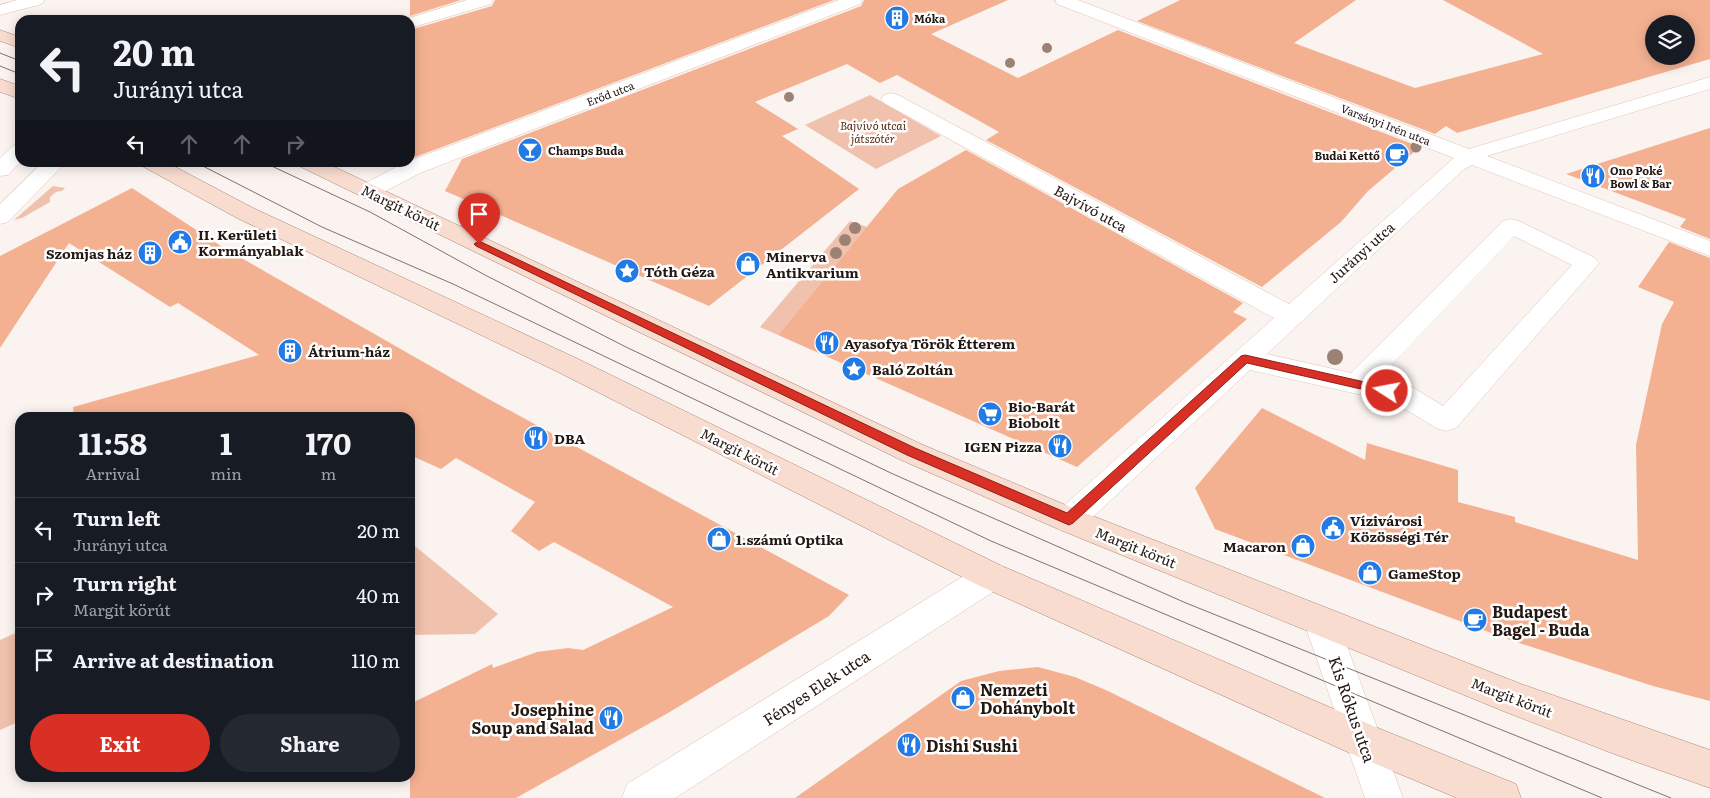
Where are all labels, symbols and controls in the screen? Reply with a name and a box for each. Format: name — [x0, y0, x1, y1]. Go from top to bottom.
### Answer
building icon: Móka — [884, 5, 910, 31]
place label: Móka — [914, 10, 946, 26]
map controls — [1645, 15, 1695, 65]
button: layers — [1645, 15, 1695, 65]
text: 20 m — [113, 25, 195, 77]
icon: left — [30, 35, 95, 100]
text: Jurányi utca — [113, 72, 243, 105]
street label: Erőd utca — [584, 77, 636, 109]
street label: Varsányi Irén utca — [1339, 99, 1433, 149]
park label: Bajvívó utcai játszótér — [840, 117, 907, 146]
icon: left — [122, 130, 150, 158]
icon: ahead — [175, 130, 203, 158]
icon: ahead — [228, 130, 256, 158]
icon: right — [281, 130, 309, 158]
bar icon: Champs Buda — [517, 137, 543, 163]
place label: Champs Buda — [548, 142, 624, 158]
cafe icon: Budai Kettő — [1384, 142, 1410, 168]
place label: Budai Kettő — [1314, 147, 1380, 163]
place label: Ono Poké Bowl & Bar — [1610, 162, 1672, 191]
restaurant icon: Ono Poké Bowl & Bar — [1580, 163, 1606, 189]
street label: Margit körút — [358, 179, 444, 235]
street label: Bajvívó utca — [1051, 180, 1132, 237]
pin — [458, 193, 500, 244]
icon: arrive — [465, 200, 493, 228]
street label: Jurányi utca — [1324, 217, 1399, 287]
place label: II. Kerületi Kormányablak — [198, 224, 304, 260]
public building icon: II. Kerületi Kormányablak — [167, 229, 193, 255]
building icon: Szomjas ház — [137, 240, 163, 266]
place label: Szomjas ház — [46, 243, 133, 263]
place label: Minerva Antikvarium — [766, 246, 859, 282]
shop icon: Minerva Antikvarium — [735, 251, 761, 277]
place icon: Tóth Géza — [614, 258, 640, 284]
place label: Tóth Géza — [644, 261, 716, 281]
restaurant icon: Ayasofya Török Étterem — [814, 330, 840, 356]
place label: Ayasofya Török Étterem — [844, 333, 1015, 353]
building icon: Átrium-ház — [277, 338, 303, 364]
place label: Átrium-ház — [308, 341, 390, 361]
place icon: Baló Zoltán — [841, 356, 867, 382]
place label: Baló Zoltán — [872, 359, 953, 379]
position arrow — [1360, 364, 1412, 416]
place label: Bio-Barát Biobolt — [1008, 396, 1076, 432]
supermarket icon: Bio-Barát Biobolt — [977, 401, 1003, 427]
text: 11:58 — [78, 420, 147, 464]
text: 1 — [220, 420, 232, 464]
text: 170 — [305, 420, 352, 464]
street label: Margit körút — [697, 423, 783, 479]
restaurant icon: DBA — [523, 425, 549, 451]
place label: DBA — [554, 428, 585, 448]
restaurant icon: IGEN Pizza — [1047, 433, 1073, 459]
place label: IGEN Pizza — [964, 436, 1043, 456]
text: Arrival — [85, 461, 140, 485]
text: min — [210, 461, 242, 485]
text: m — [321, 461, 336, 485]
text: Turn left — [73, 504, 160, 532]
place label: Vízivárosi Közösségi Tér — [1350, 510, 1449, 546]
public building icon: Vízivárosi Közösségi Tér — [1320, 515, 1346, 541]
icon: left — [30, 516, 58, 544]
text: 20 m — [357, 516, 400, 544]
street label: Margit körút — [1093, 522, 1180, 572]
shop icon: 1.számú Optika — [706, 526, 732, 552]
place label: 1.számú Optika — [736, 529, 844, 549]
text: Jurányi utca — [73, 532, 168, 556]
shop icon: Macaron — [1290, 533, 1316, 559]
place label: Macaron — [1223, 536, 1286, 556]
shop icon: GameStop — [1357, 560, 1383, 586]
place label: GameStop — [1388, 563, 1461, 583]
text: Turn right — [73, 569, 177, 597]
icon: right — [30, 581, 58, 609]
text: 40 m — [356, 581, 400, 609]
text: Margit körút — [73, 597, 171, 621]
place label: Budapest Bagel - Buda — [1492, 599, 1590, 641]
cafe icon: Budapest Bagel - Buda — [1462, 607, 1488, 633]
street label: Fényes Elek utca — [758, 643, 875, 731]
icon: arrive — [30, 646, 58, 674]
text: Arrive at destination — [73, 646, 274, 674]
text: 110 m — [351, 646, 400, 674]
street label: Kis Rókus utca — [1324, 653, 1383, 766]
street label: Margit körút — [1468, 672, 1556, 722]
place label: Nemzeti Dohánybolt — [980, 677, 1075, 719]
shop icon: Nemzeti Dohánybolt — [950, 685, 976, 711]
place label: Josephine Soup and Salad — [471, 697, 594, 739]
restaurant icon: Josephine Soup and Salad — [598, 705, 624, 731]
button: Exit — [30, 714, 210, 772]
button: Share — [220, 714, 400, 772]
restaurant icon: Dishi Sushi — [896, 732, 922, 758]
place label: Dishi Sushi — [926, 733, 1018, 757]

